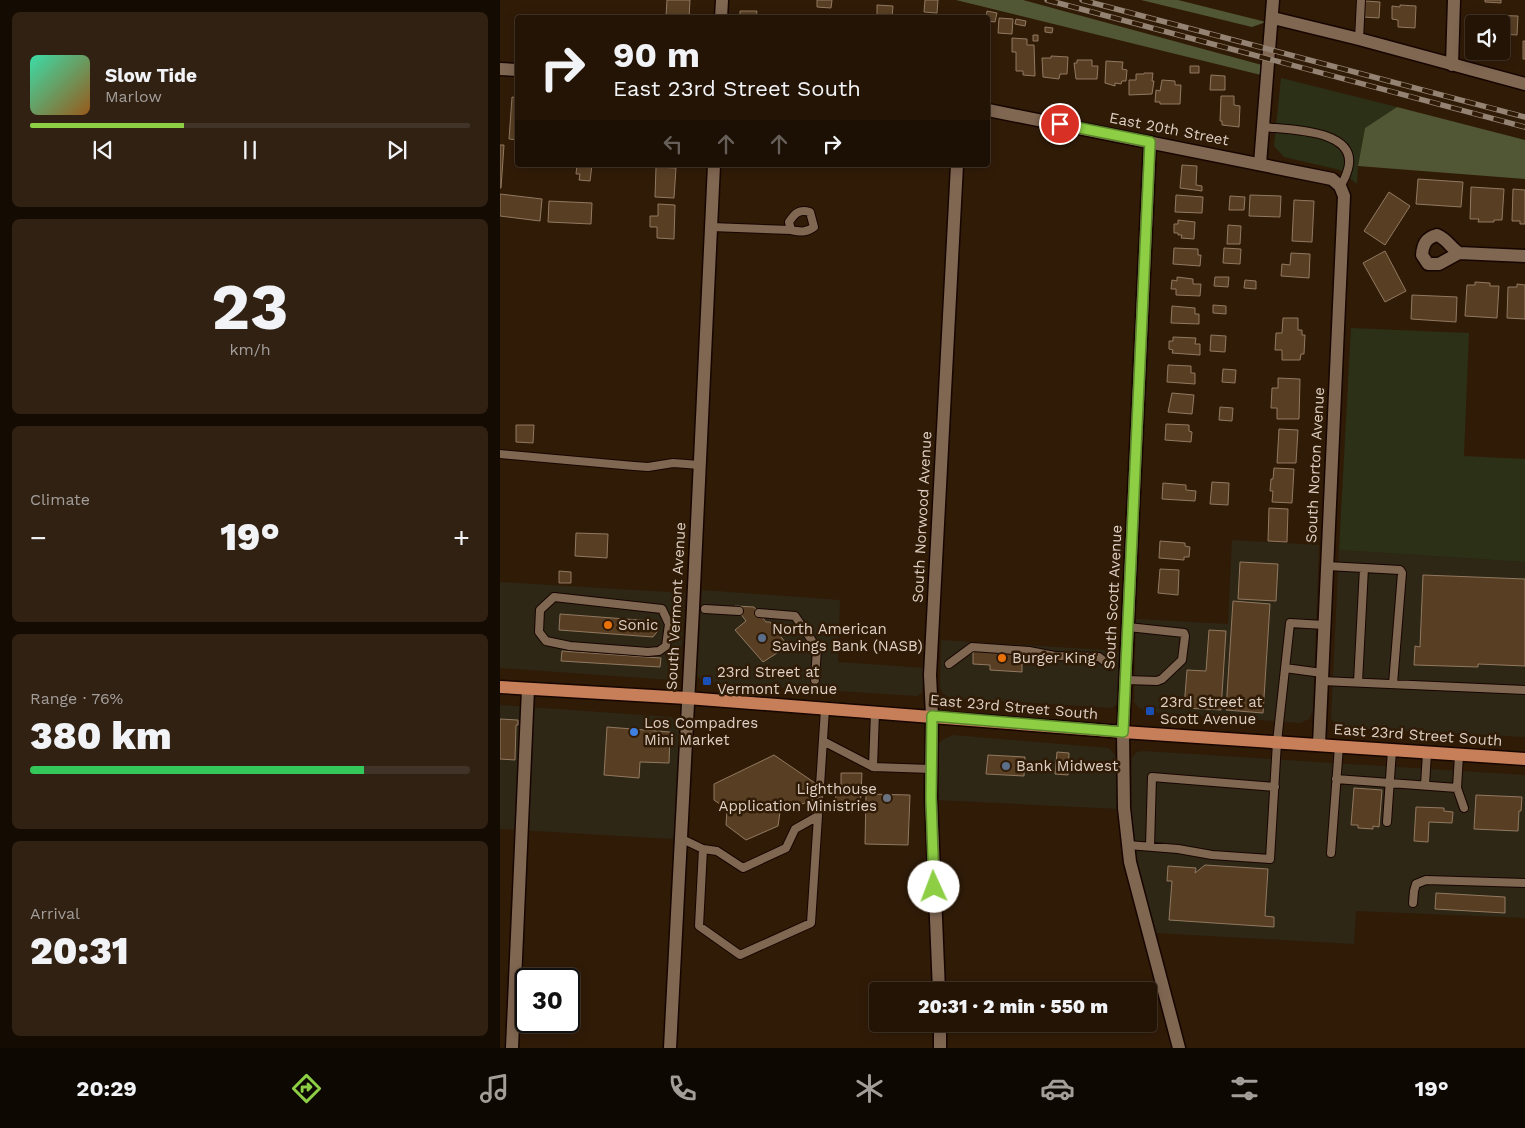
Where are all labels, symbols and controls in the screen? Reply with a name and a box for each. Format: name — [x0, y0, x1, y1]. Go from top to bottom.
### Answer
map controls — [1465, 15, 1510, 60]
button: sound — [1465, 15, 1510, 60]
text: 90 m — [613, 34, 700, 76]
icon: right — [530, 35, 595, 100]
text: Slow Tide — [105, 64, 197, 87]
text: East 23rd Street South — [613, 76, 861, 101]
text: Marlow — [105, 87, 162, 106]
pin — [1039, 103, 1081, 145]
street label: East 20th Street — [1108, 109, 1231, 150]
icon: arrive — [1046, 110, 1074, 138]
icon: left — [659, 130, 687, 158]
icon: ahead — [712, 130, 740, 158]
icon: ahead — [765, 130, 793, 158]
icon: right — [818, 130, 846, 158]
icon: previous — [89, 136, 117, 164]
icon: pause — [236, 136, 264, 164]
icon: next — [383, 136, 411, 164]
text: 23 — [211, 269, 289, 345]
text: km/h — [229, 340, 271, 359]
street label: South Norton Avenue — [1302, 387, 1328, 543]
street label: South Norwood Avenue — [909, 431, 935, 603]
text: Climate — [30, 490, 90, 509]
text: 19° — [220, 515, 280, 559]
text: − — [30, 521, 47, 554]
text: + — [453, 521, 470, 554]
street label: South Vermont Avenue — [663, 522, 689, 690]
street label: South Scott Avenue — [1100, 524, 1126, 670]
place label: Sonic — [618, 616, 658, 634]
marker: Sonic — [602, 619, 614, 631]
place label: North American Savings Bank (NASB) — [772, 620, 923, 655]
marker: North American Savings Bank (NASB) — [756, 632, 768, 644]
place label: Burger King — [1012, 649, 1095, 667]
marker: Burger King — [996, 652, 1008, 664]
place label: 23rd Street at Vermont Avenue — [717, 663, 837, 698]
marker: 23rd Street at Vermont Avenue — [701, 675, 713, 687]
text: Range · 76% — [30, 689, 123, 708]
street label: East 23rd Street South — [929, 691, 1099, 723]
place label: 23rd Street at Scott Avenue — [1160, 693, 1263, 728]
marker: 23rd Street at Scott Avenue — [1144, 705, 1156, 717]
text: 380 km — [30, 714, 172, 758]
place label: Los Compadres Mini Market — [644, 714, 758, 749]
street label: East 23rd Street South — [1333, 720, 1503, 750]
marker: Los Compadres Mini Market — [628, 726, 640, 738]
place label: Bank Midwest — [1016, 757, 1119, 775]
marker: Bank Midwest — [1000, 760, 1012, 772]
place label: Lighthouse Application Ministries — [719, 780, 877, 815]
marker: Lighthouse Application Ministries — [881, 792, 893, 804]
position arrow — [907, 860, 959, 912]
text: Arrival — [30, 904, 80, 923]
text: 20:31 — [30, 929, 129, 973]
speed limit sign: 30 — [515, 968, 580, 1033]
text: 20:31 · 2 min · 550 m — [918, 995, 1108, 1018]
icon: directions — [289, 1071, 324, 1106]
icon: music — [477, 1071, 512, 1106]
icon: phone — [665, 1071, 700, 1106]
icon: climate — [852, 1071, 887, 1106]
icon: car — [1040, 1071, 1075, 1106]
icon: filters — [1227, 1071, 1262, 1106]
text: 20:29 — [76, 1076, 137, 1101]
text: 19° — [1415, 1076, 1449, 1101]

